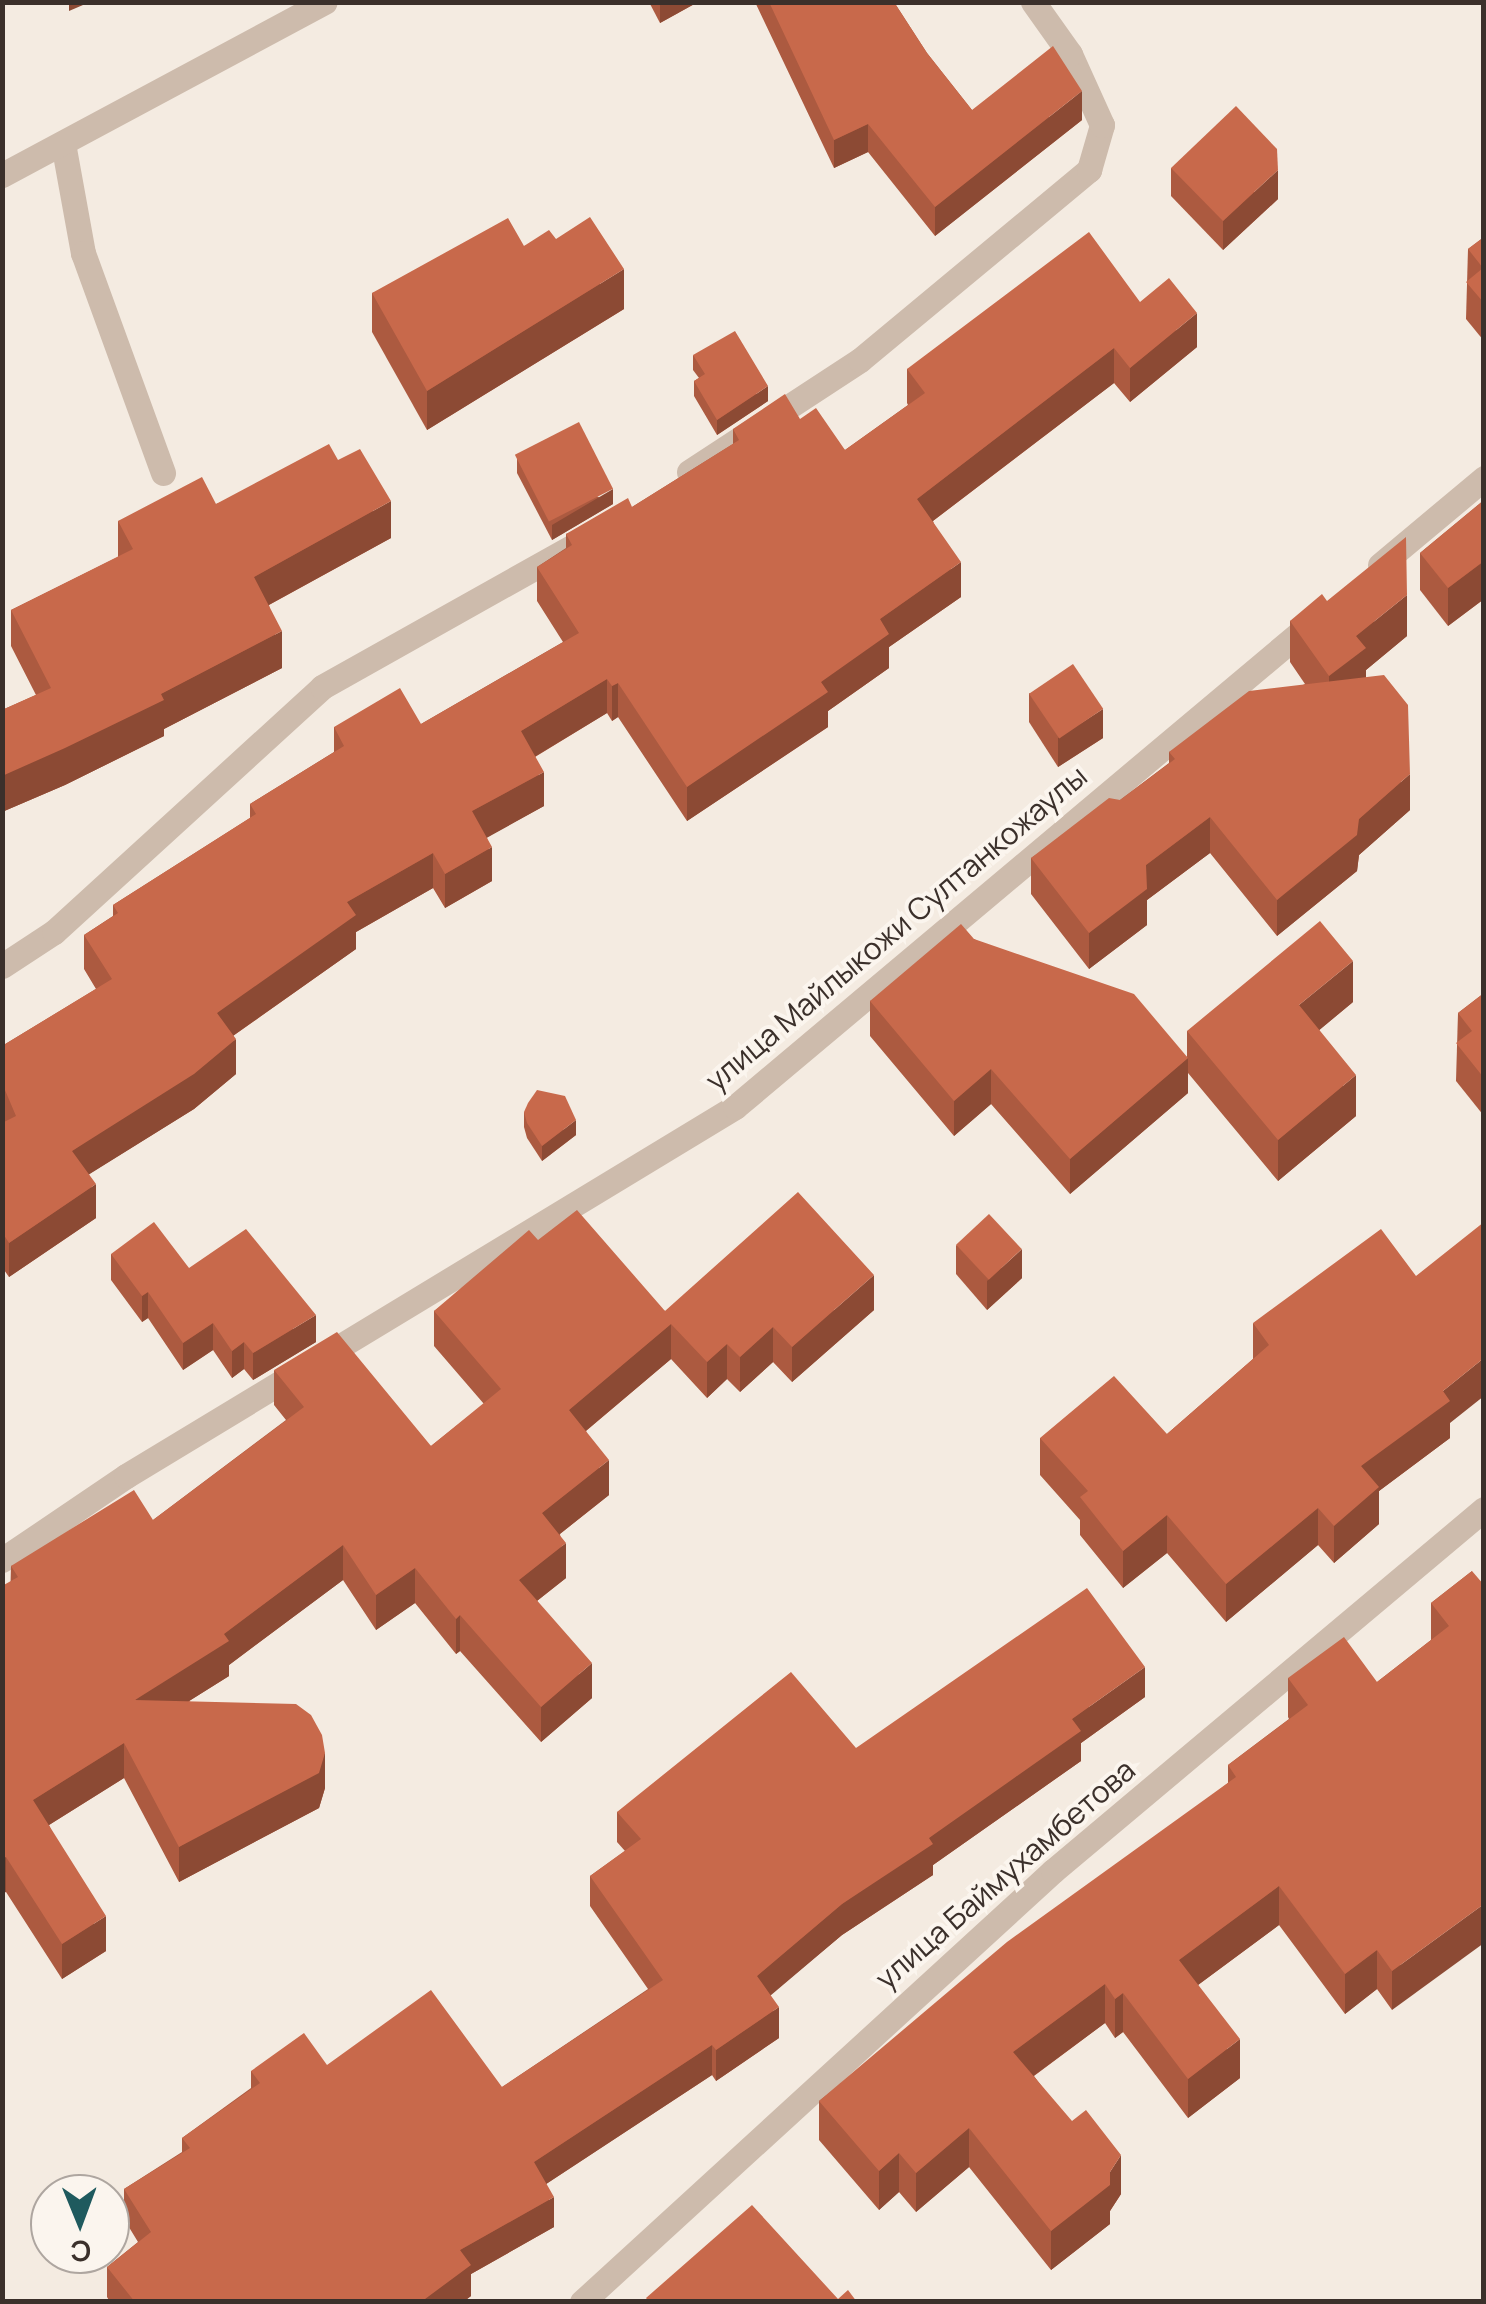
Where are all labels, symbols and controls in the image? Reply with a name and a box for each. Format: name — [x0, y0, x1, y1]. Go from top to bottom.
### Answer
street label: улица Майлыкожи Султанкожаулы — [698, 758, 1094, 1098]
street label: улица Баймухамбетова — [868, 1752, 1142, 1996]
north arrow — [30, 2174, 130, 2274]
text: С — [70, 2233, 91, 2271]

